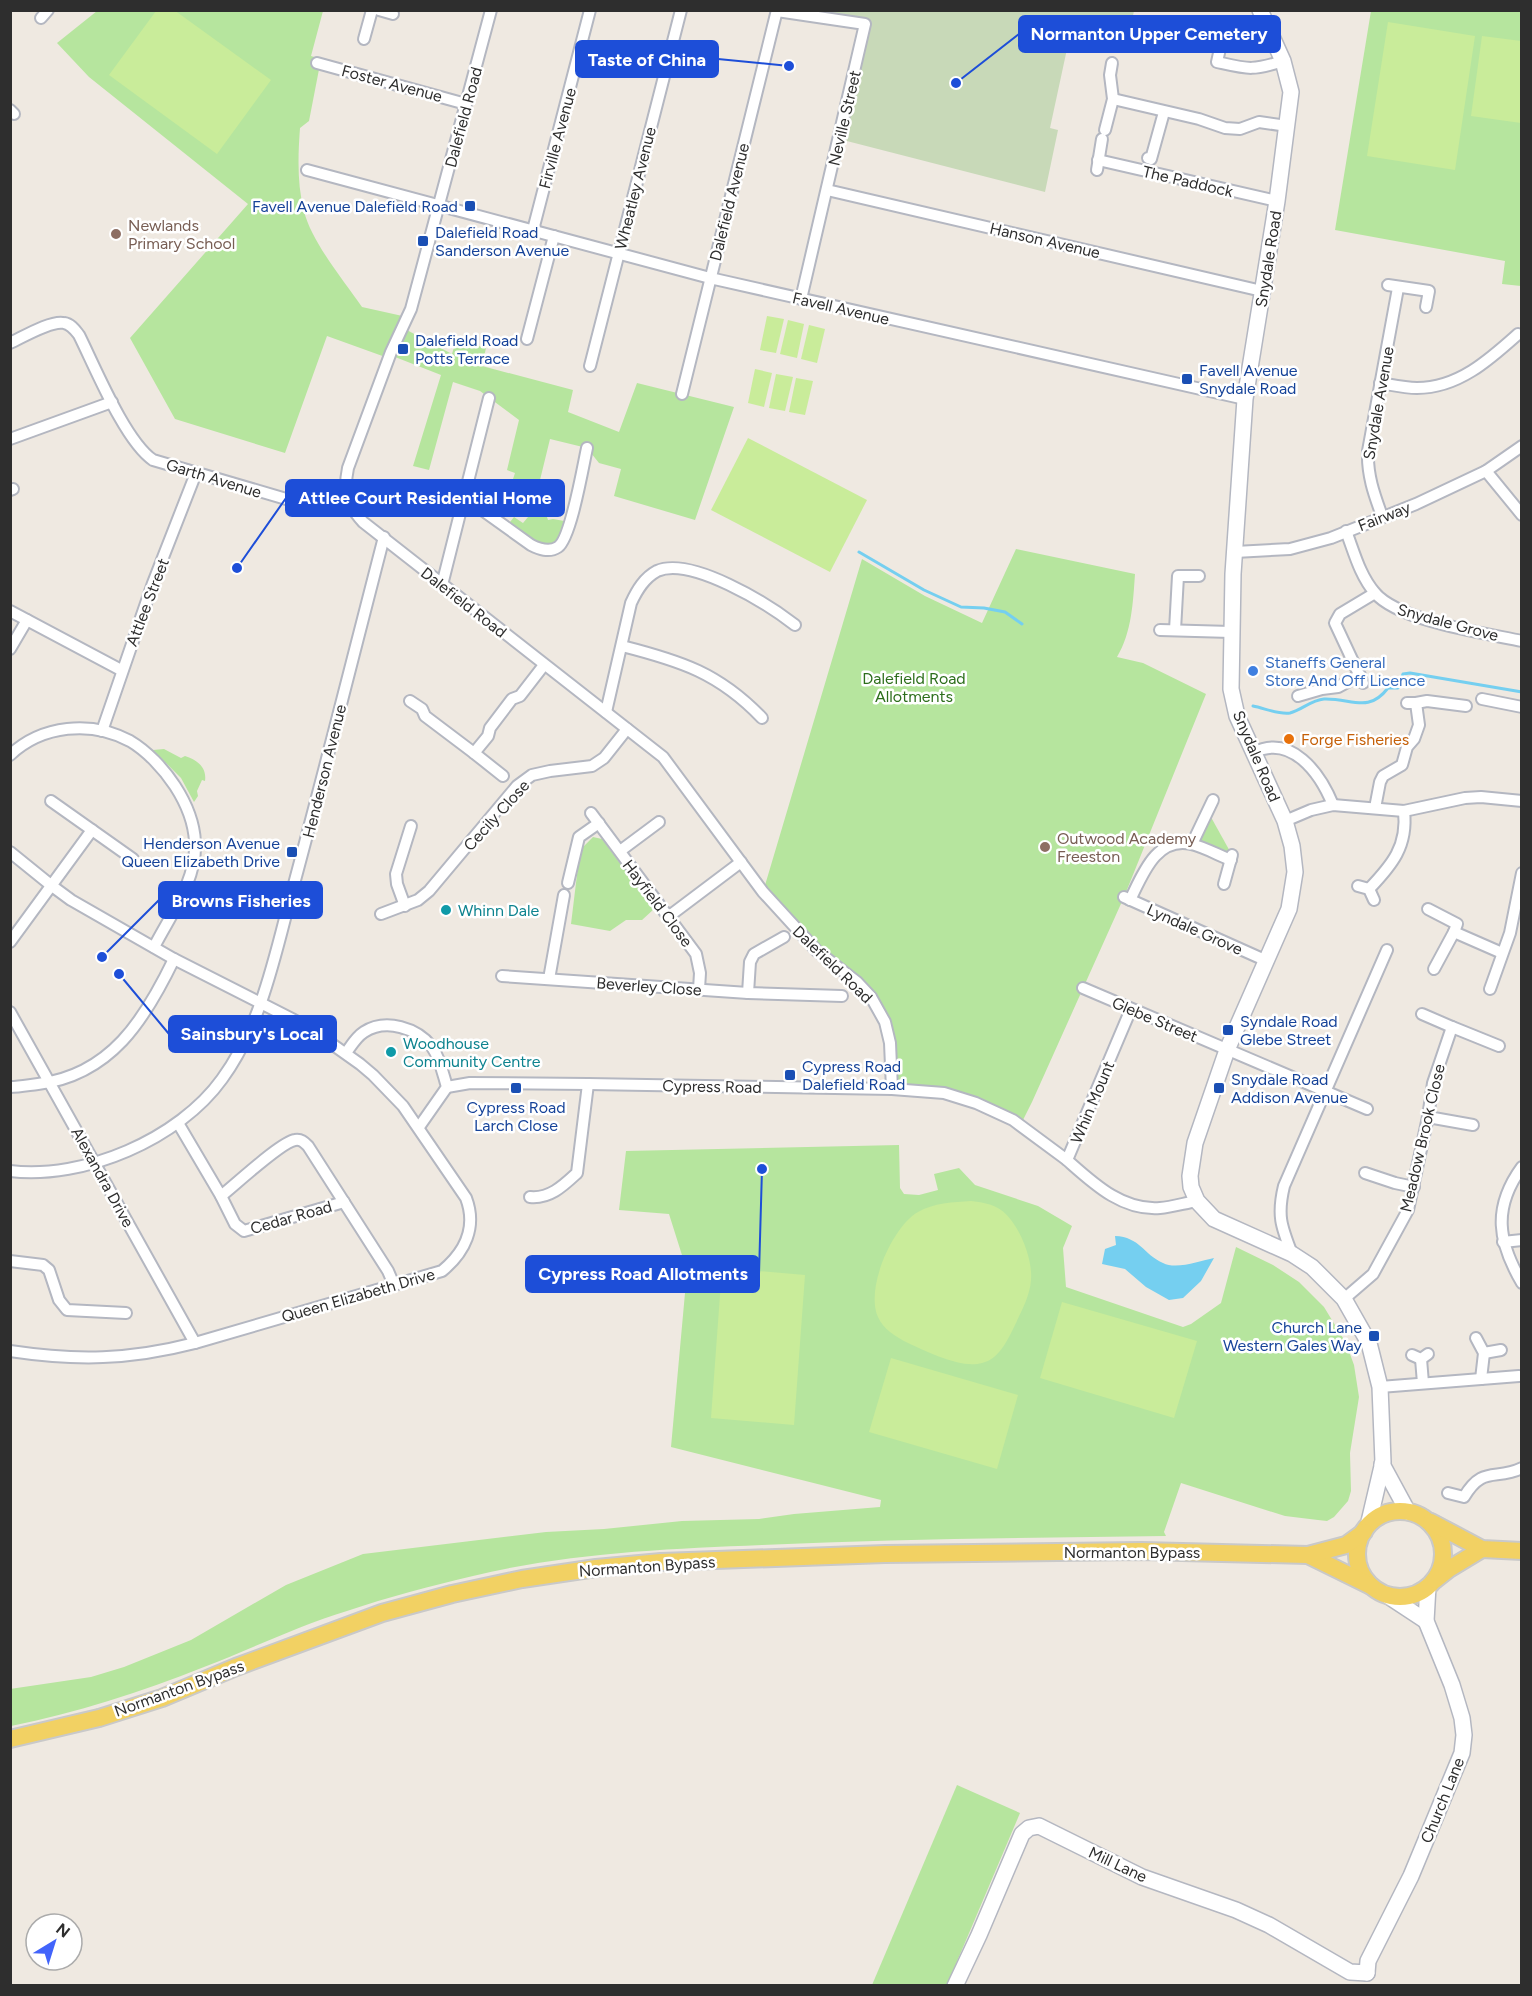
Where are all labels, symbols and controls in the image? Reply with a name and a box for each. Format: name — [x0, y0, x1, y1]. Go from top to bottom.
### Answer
callout: Normanton Upper Cemetery — [1019, 16, 1280, 52]
text: Normanton Upper Cemetery — [1030, 23, 1268, 45]
callout: Taste of China — [576, 41, 718, 77]
text: Taste of China — [588, 49, 706, 71]
street label: Foster Avenue — [339, 61, 445, 106]
street label: Dalefield Road — [441, 65, 486, 170]
street label: Neville Street — [824, 68, 865, 168]
street label: Firville Avenue — [535, 85, 580, 191]
street label: Wheatley Avenue — [611, 125, 660, 251]
street label: Dalefield Avenue — [706, 141, 753, 263]
street label: The Paddock — [1141, 162, 1235, 201]
place label: Favell Avenue Dalefield Road — [252, 197, 458, 216]
marker: Favell Avenue Dalefield Road — [463, 199, 477, 213]
street label: Snydale Road — [1251, 209, 1285, 309]
place label: Newlands Primary School — [128, 216, 235, 253]
street label: Hanson Avenue — [988, 219, 1102, 262]
place label: Dalefield Road Sanderson Avenue — [435, 223, 569, 260]
marker: Newlands Primary School — [109, 227, 123, 241]
marker: Dalefield Road Sanderson Avenue — [416, 234, 430, 248]
street label: Favell Avenue — [791, 288, 891, 329]
place label: Dalefield Road Potts Terrace — [415, 331, 518, 368]
marker: Dalefield Road Potts Terrace — [396, 342, 410, 356]
street label: Snydale Avenue — [1359, 345, 1398, 461]
place label: Favell Avenue Snydale Road — [1199, 361, 1298, 398]
marker: Favell Avenue Snydale Road — [1180, 372, 1194, 386]
street label: Garth Avenue — [164, 455, 264, 502]
callout: Attlee Court Residential Home — [286, 480, 564, 516]
text: Attlee Court Residential Home — [298, 487, 552, 509]
street label: Fairway — [1355, 498, 1414, 535]
street label: Attlee Street — [122, 556, 173, 649]
street label: Dalefield Road — [417, 563, 510, 642]
street label: Snydale Grove — [1395, 600, 1501, 645]
place label: Staneffs General Store And Off Licence — [1265, 653, 1425, 690]
marker: Staneffs General Store And Off Licence — [1246, 664, 1260, 678]
park label: Dalefield Road Allotments — [862, 669, 966, 706]
street label: Henderson Avenue — [299, 702, 350, 840]
street label: Snydale Road — [1229, 708, 1284, 805]
place label: Forge Fisheries — [1301, 730, 1409, 749]
marker: Forge Fisheries — [1282, 732, 1296, 746]
street label: Cecily Close — [460, 776, 533, 855]
place label: Outwood Academy Freeston — [1057, 829, 1197, 866]
place label: Henderson Avenue Queen Elizabeth Drive — [121, 834, 280, 871]
marker: Outwood Academy Freeston — [1038, 840, 1052, 854]
marker: Henderson Avenue Queen Elizabeth Drive — [285, 845, 299, 859]
street label: Hayfield Close — [619, 856, 697, 951]
callout: Browns Fisheries — [159, 882, 322, 918]
text: Browns Fisheries — [171, 890, 311, 912]
street label: Lyndale Grove — [1144, 900, 1246, 959]
place label: Whinn Dale — [458, 901, 539, 920]
marker: Whinn Dale — [439, 903, 453, 917]
street label: Dalefield Road — [789, 922, 876, 1007]
street label: Beverley Close — [596, 973, 703, 1000]
street label: Glebe Street — [1109, 993, 1201, 1046]
place label: Syndale Road Glebe Street — [1240, 1012, 1338, 1049]
callout: Sainsbury's Local — [169, 1016, 336, 1052]
text: Sainsbury's Local — [180, 1023, 324, 1045]
marker: Syndale Road Glebe Street — [1221, 1023, 1235, 1037]
place label: Woodhouse Community Centre — [403, 1034, 541, 1071]
marker: Woodhouse Community Centre — [384, 1045, 398, 1059]
place label: Cypress Road Dalefield Road — [802, 1057, 905, 1094]
street label: Whin Mount — [1067, 1058, 1118, 1146]
street label: Meadow Brook Close — [1396, 1062, 1449, 1214]
marker: Cypress Road Dalefield Road — [783, 1068, 797, 1082]
place label: Snydale Road Addison Avenue — [1231, 1070, 1348, 1107]
street label: Cypress Road — [662, 1076, 762, 1097]
marker: Cypress Road Larch Close — [509, 1081, 523, 1095]
marker: Snydale Road Addison Avenue — [1212, 1081, 1226, 1095]
place label: Cypress Road Larch Close — [466, 1098, 566, 1135]
street label: Alexandra Drive — [67, 1124, 138, 1231]
street label: Cedar Road — [248, 1197, 334, 1238]
callout: Cypress Road Allotments — [526, 1256, 759, 1292]
text: Cypress Road Allotments — [538, 1263, 748, 1285]
street label: Queen Elizabeth Drive — [279, 1264, 437, 1326]
place label: Church Lane Western Gales Way — [1223, 1318, 1363, 1355]
marker: Church Lane Western Gales Way — [1367, 1329, 1381, 1343]
street label: Normanton Bypass — [1064, 1543, 1200, 1562]
street label: Normanton Bypass — [578, 1552, 716, 1581]
street label: Normanton Bypass — [112, 1656, 247, 1721]
street label: Church Lane — [1417, 1754, 1468, 1846]
street label: Mill Lane — [1086, 1843, 1150, 1886]
north arrow — [24, 1912, 84, 1972]
text: N — [52, 1919, 74, 1942]

